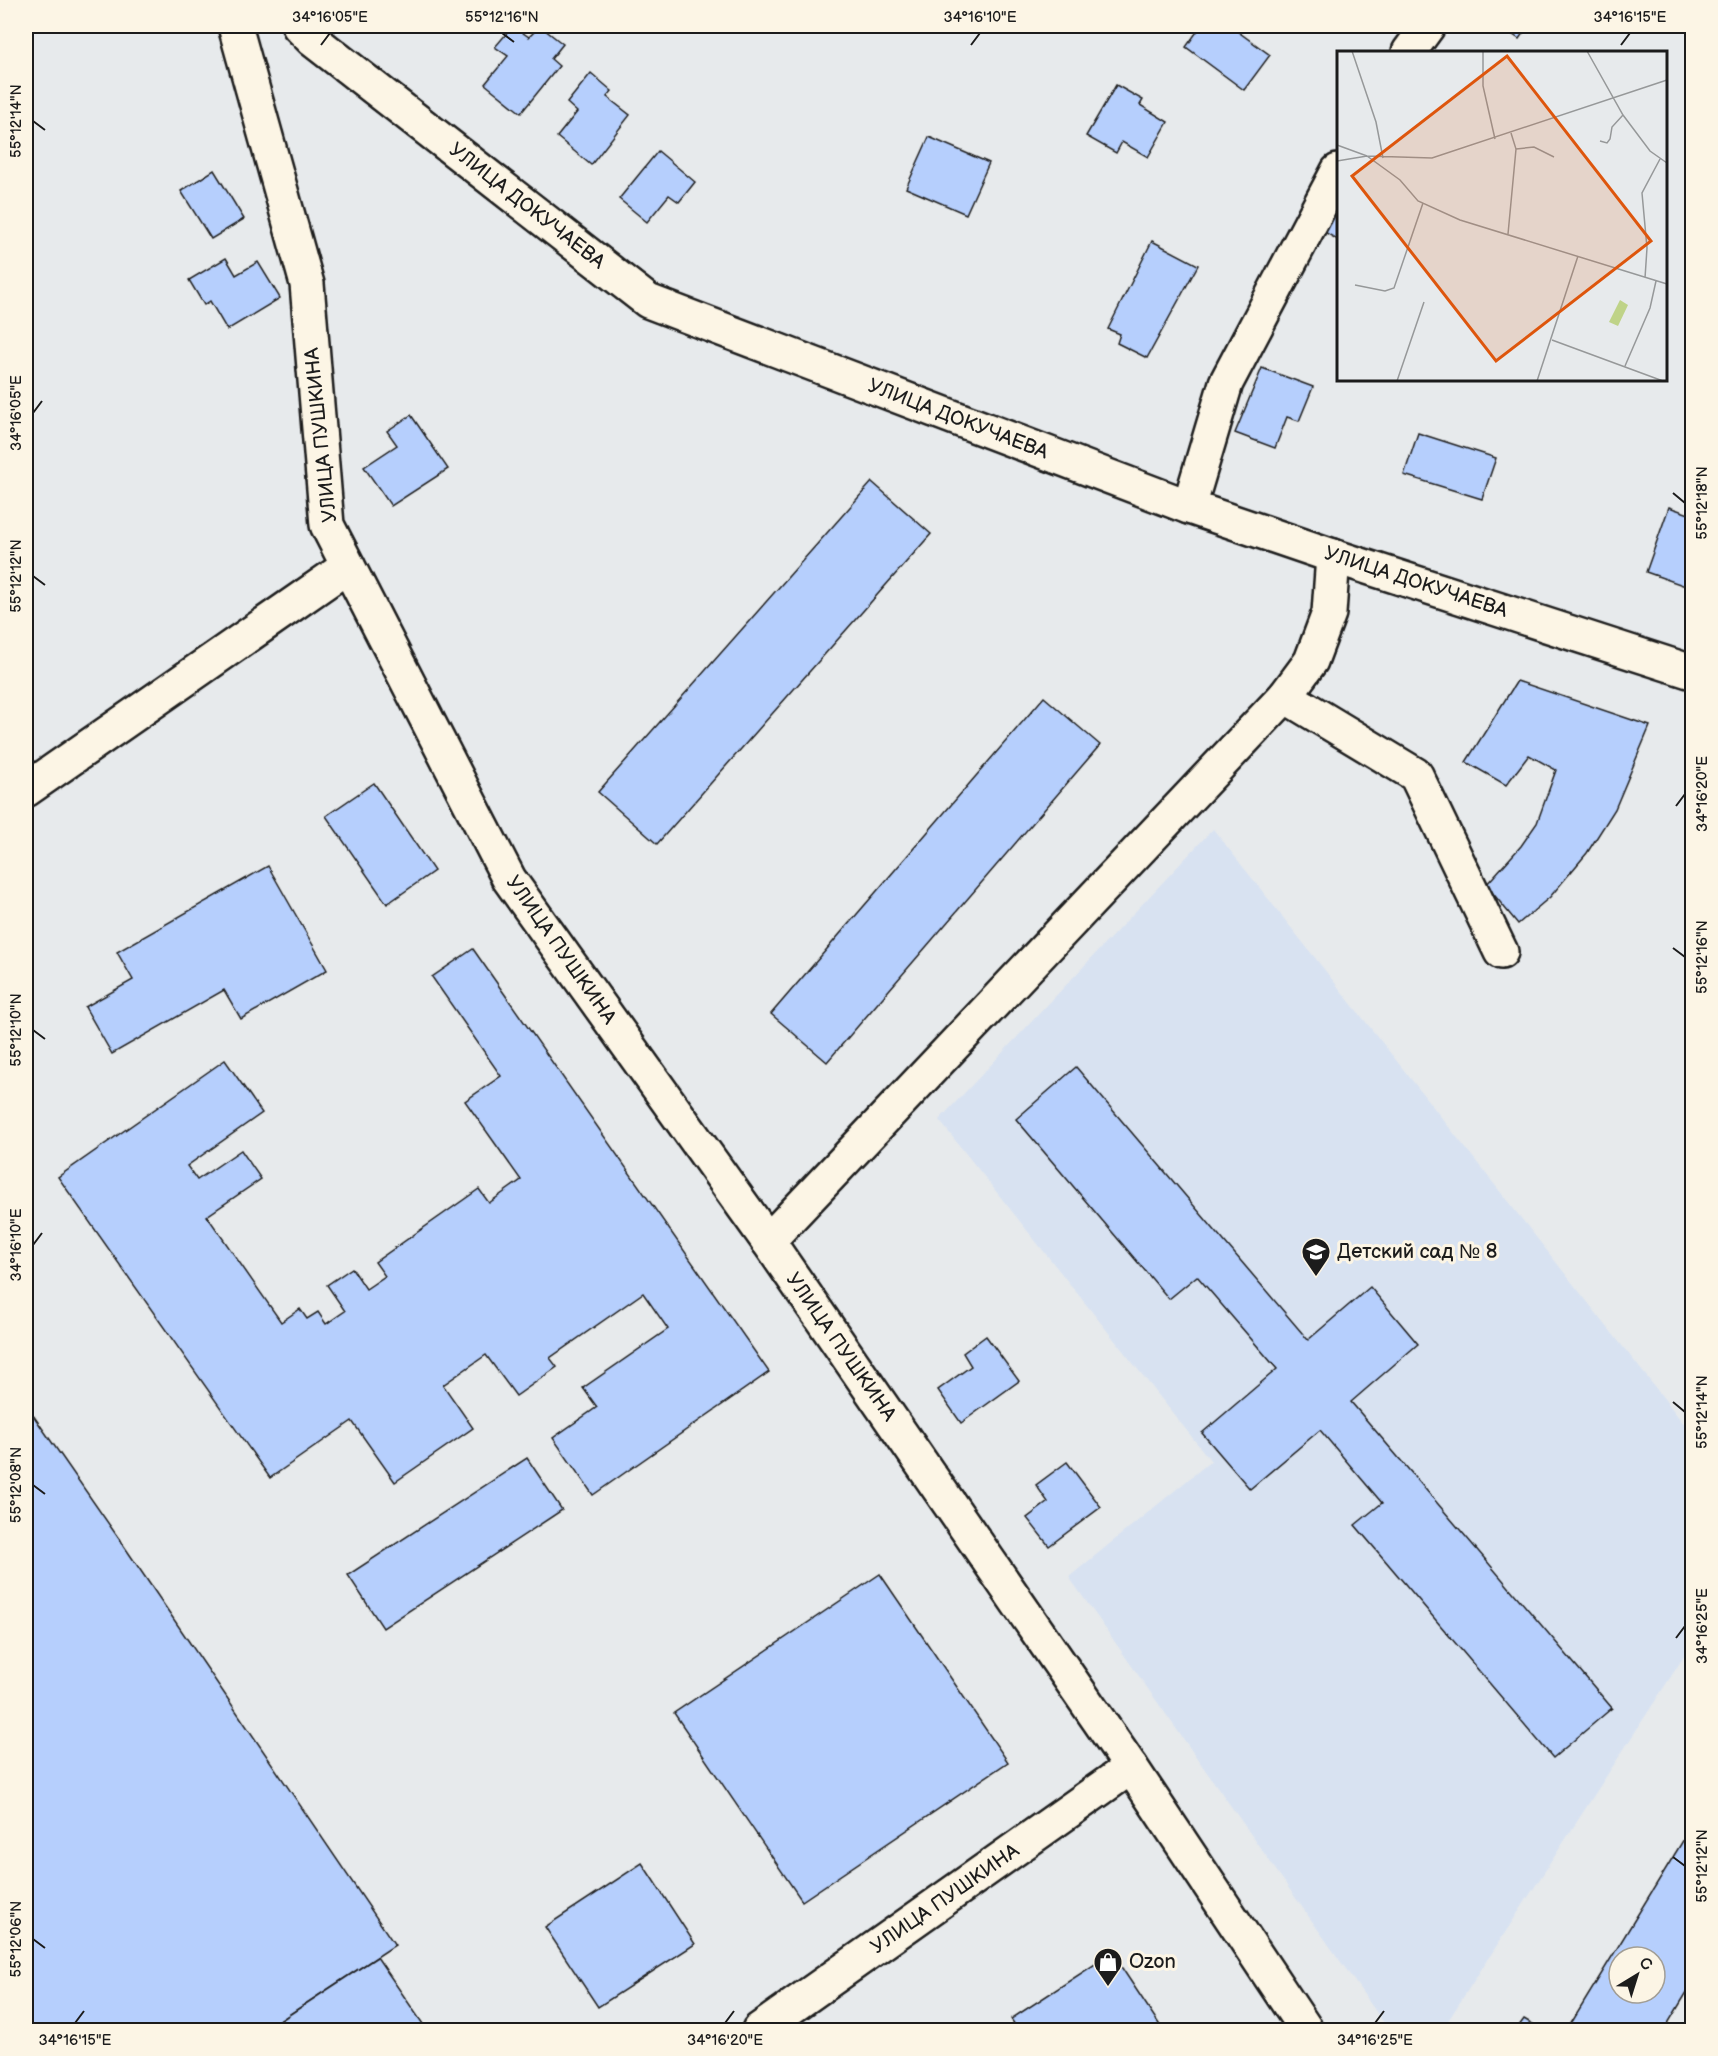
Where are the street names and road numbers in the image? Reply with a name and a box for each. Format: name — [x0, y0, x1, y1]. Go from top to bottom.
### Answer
street label: УЛИЦА ДОКУЧАЕВА — [444, 138, 610, 275]
street label: УЛИЦА ПУШКИНА — [300, 346, 342, 524]
street label: УЛИЦА ДОКУЧАЕВА — [865, 374, 1052, 465]
street label: УЛИЦА ДОКУЧАЕВА — [1322, 541, 1511, 623]
street label: УЛИЦА ПУШКИНА — [501, 871, 622, 1029]
street label: УЛИЦА ПУШКИНА — [781, 1268, 902, 1426]
street label: УЛИЦА ПУШКИНА — [866, 1838, 1024, 1959]

